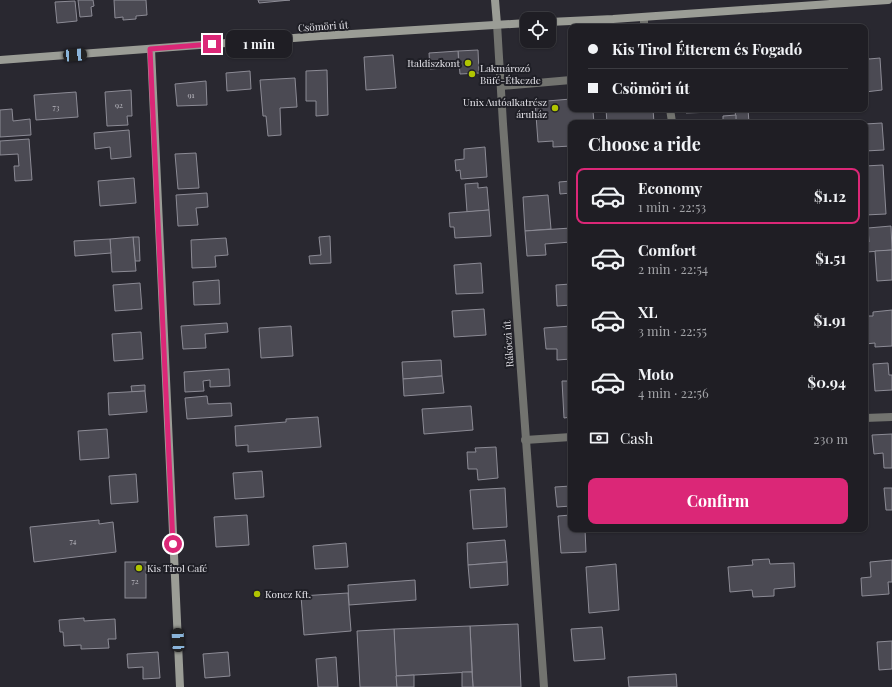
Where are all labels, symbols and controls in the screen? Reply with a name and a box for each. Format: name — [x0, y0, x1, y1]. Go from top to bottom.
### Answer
map controls — [520, 12, 556, 48]
button: locate — [520, 12, 556, 48]
street label: Csömöri út — [297, 17, 349, 35]
callout: 1 min — [226, 30, 292, 58]
route end — [203, 35, 221, 53]
text: 1 min — [243, 35, 275, 52]
text: Kis Tirol Étterem és Fogadó — [612, 39, 802, 59]
car — [63, 48, 87, 62]
place label: Italdiszkont — [407, 56, 460, 70]
marker: Italdiszkont — [463, 58, 473, 68]
place label: Lakmározó Büfé-Étkezde — [480, 61, 541, 87]
marker: Lakmározó Büfé-Étkezde — [467, 69, 477, 79]
text: Csömöri út — [612, 78, 690, 98]
house number: 91 — [187, 89, 195, 100]
place label: Unix Autóalkatrész áruház — [463, 95, 547, 121]
house number: 92 — [115, 99, 123, 110]
house number: 73 — [53, 101, 60, 112]
marker: Unix Autóalkatrész áruház — [550, 103, 560, 113]
text: Choose a ride — [588, 132, 701, 156]
icon: car — [590, 178, 626, 214]
text: Economy — [638, 178, 702, 198]
text: $1.12 — [814, 186, 846, 206]
text: 1 min · 22:53 — [638, 198, 706, 215]
icon: car — [590, 240, 626, 276]
text: Comfort — [638, 240, 696, 260]
text: $1.51 — [815, 248, 846, 268]
text: 2 min · 22:54 — [638, 260, 708, 277]
icon: car — [590, 302, 626, 338]
text: XL — [638, 302, 658, 322]
text: $1.91 — [814, 310, 846, 330]
street label: Rákóczi út — [499, 320, 517, 368]
text: 3 min · 22:55 — [638, 322, 707, 339]
icon: car — [590, 364, 626, 400]
text: Moto — [638, 364, 674, 384]
text: $0.94 — [808, 372, 846, 392]
text: 4 min · 22:56 — [638, 384, 709, 401]
icon: cash — [588, 427, 610, 449]
text: Cash — [620, 428, 653, 448]
text: 230 m — [813, 430, 848, 447]
button: Confirm — [588, 478, 848, 524]
house number: 74 — [70, 535, 77, 546]
route start — [164, 535, 182, 553]
place label: Kis Tirol Café — [147, 561, 207, 575]
marker: Kis Tirol Café — [134, 563, 144, 573]
house number: 72 — [131, 575, 139, 586]
place label: Koncz Kft. — [265, 587, 311, 601]
marker: Koncz Kft. — [252, 589, 262, 599]
car — [171, 628, 185, 652]

